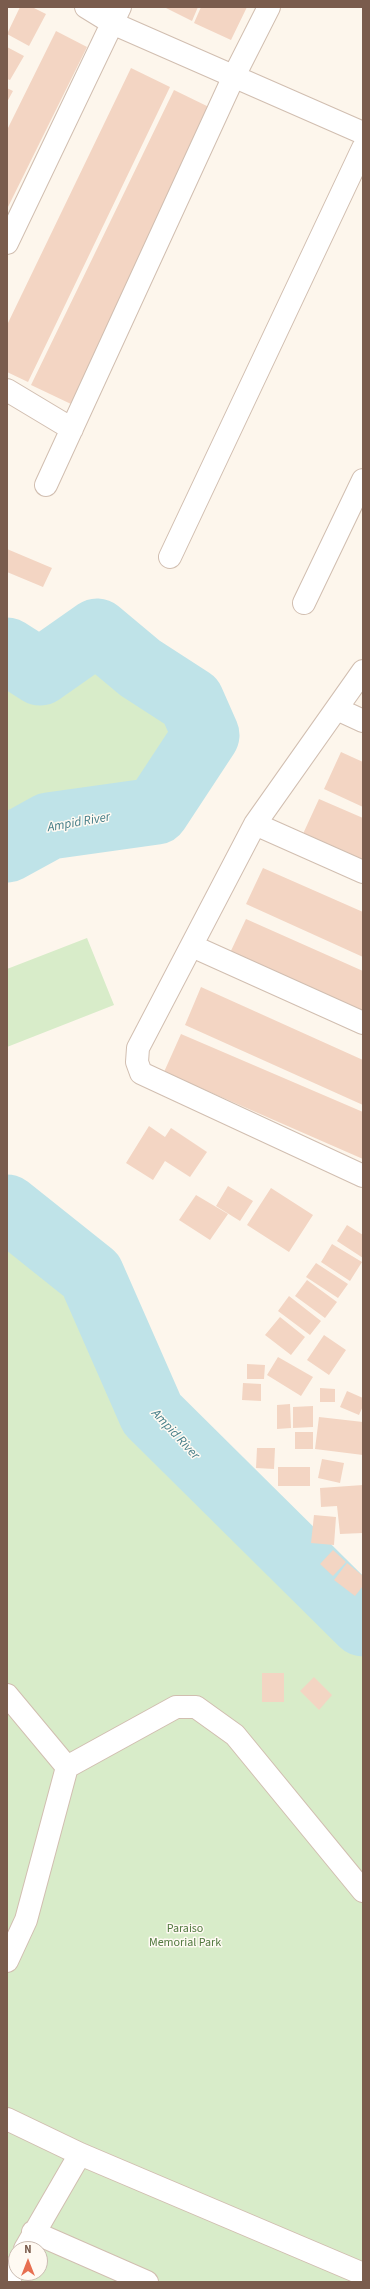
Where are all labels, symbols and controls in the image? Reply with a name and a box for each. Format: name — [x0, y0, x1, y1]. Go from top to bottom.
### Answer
water label: Ampid River — [46, 810, 112, 836]
water label: Ampid River — [148, 1407, 202, 1463]
park label: Paraiso Memorial Park — [149, 1922, 221, 1950]
north arrow — [8, 2241, 48, 2281]
text: N — [24, 2242, 32, 2257]

